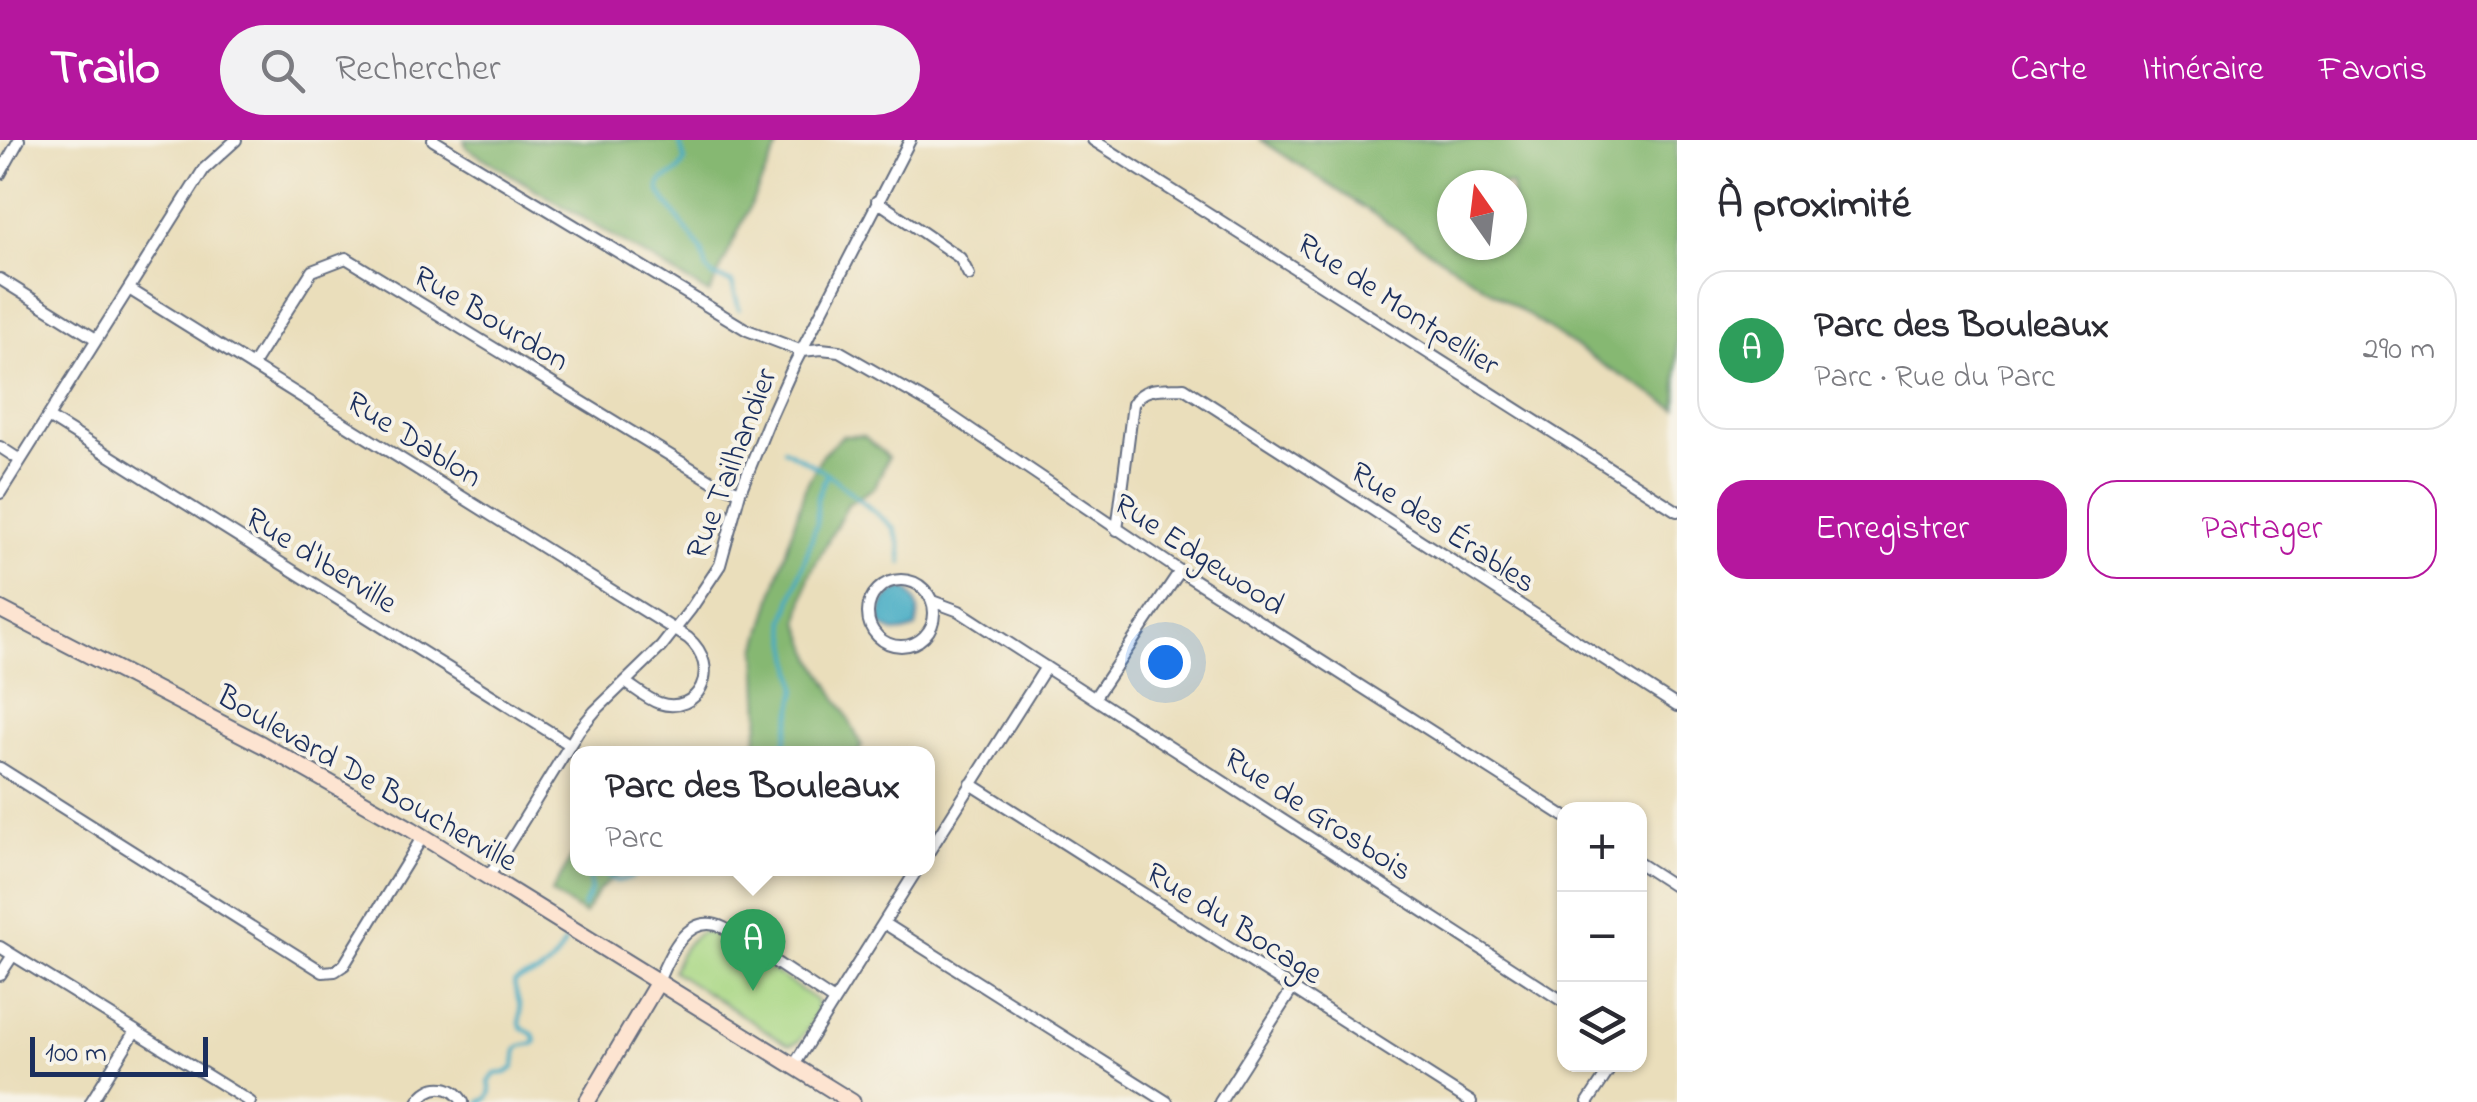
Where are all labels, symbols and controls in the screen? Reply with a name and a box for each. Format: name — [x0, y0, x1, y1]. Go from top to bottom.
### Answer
search box — [220, 25, 920, 115]
text: Trailo — [50, 35, 160, 105]
text: Rechercher — [335, 42, 500, 98]
icon: search — [255, 43, 310, 98]
text: Carte — [2011, 45, 2087, 96]
text: Itinéraire — [2142, 45, 2264, 96]
text: Favoris — [2319, 45, 2427, 96]
north arrow — [1437, 170, 1527, 260]
text: À proximité — [1717, 175, 1911, 236]
street label: Rue de Montpellier — [1286, 223, 1508, 389]
street label: Rue Bourdon — [403, 255, 577, 385]
text: Parc des Bouleaux — [1814, 299, 2109, 355]
text: A — [1742, 327, 1761, 374]
text: 290 m — [2363, 327, 2435, 374]
text: Parc · Rue du Parc — [1814, 355, 2055, 402]
street label: Rue Tailhandier — [675, 362, 791, 567]
street label: Rue Dablon — [336, 381, 490, 501]
street label: Rue des Érables — [1340, 451, 1544, 607]
button: Enregistrer — [1717, 480, 2067, 579]
button: Partager — [2087, 480, 2437, 579]
street label: Rue Edgewood — [1103, 483, 1293, 629]
street label: Rue d'Iberville — [235, 497, 406, 628]
your location — [1140, 637, 1191, 688]
street label: Boulevard De Boucherville — [206, 674, 526, 886]
street label: Rue de Grosbois — [1213, 737, 1421, 895]
popup — [570, 746, 935, 876]
text: Parc des Bouleaux — [605, 760, 900, 816]
map controls — [1557, 802, 1647, 1072]
button: + — [1557, 802, 1647, 892]
text: Parc — [605, 816, 663, 863]
street label: Rue du Bocage — [1136, 852, 1331, 998]
button: − — [1557, 892, 1647, 982]
pin: A — [720, 908, 786, 991]
button: layers — [1557, 982, 1647, 1072]
scale bar — [30, 1032, 208, 1076]
text: 100 m — [45, 1034, 107, 1075]

